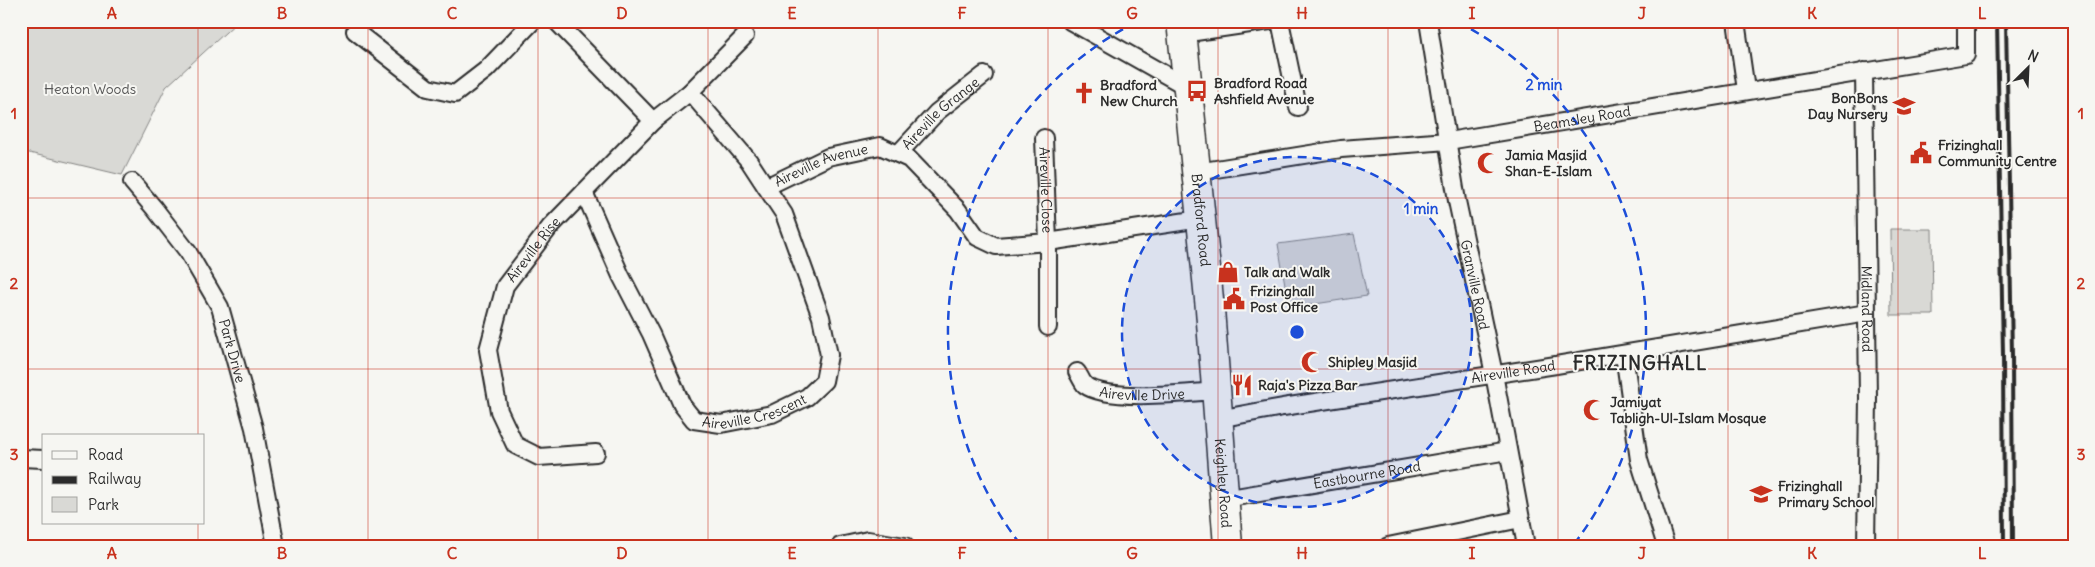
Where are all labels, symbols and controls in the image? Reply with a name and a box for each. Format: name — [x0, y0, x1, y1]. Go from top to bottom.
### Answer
text: A — [107, 3, 117, 23]
text: B — [277, 3, 288, 23]
text: C — [447, 3, 458, 23]
text: D — [616, 3, 628, 23]
text: E — [787, 3, 797, 23]
text: F — [957, 3, 967, 23]
text: G — [1126, 3, 1138, 23]
text: H — [1296, 3, 1308, 23]
text: I — [1469, 3, 1476, 23]
text: J — [1638, 3, 1647, 23]
text: K — [1807, 3, 1817, 23]
text: L — [1978, 3, 1987, 23]
north arrow — [2002, 42, 2052, 92]
text: N — [2025, 46, 2041, 66]
street label: Aireville Grange — [898, 73, 983, 153]
place label: Bradford Road Ashfield Avenue — [1214, 74, 1315, 108]
text: 2 min — [1526, 75, 1563, 94]
place label: Bradford New Church — [1100, 76, 1178, 110]
bus stop icon: Bradford Road Ashfield Avenue — [1184, 78, 1210, 104]
park label: Heaton Woods — [44, 80, 136, 98]
church icon: Bradford New Church — [1071, 80, 1097, 106]
place label: BonBons Day Nursery — [1808, 89, 1889, 123]
school or university icon: BonBons Day Nursery — [1891, 93, 1917, 119]
street label: Beamsley Road — [1532, 102, 1632, 136]
text: 1 — [11, 103, 17, 123]
text: 1 — [2078, 103, 2084, 123]
place label: Frizinghall Community Centre — [1938, 136, 2057, 170]
street label: Aireville Avenue — [771, 140, 869, 191]
public building icon: Frizinghall Community Centre — [1908, 140, 1934, 166]
place label: Jamia Masjid Shan-E-Islam — [1505, 146, 1593, 180]
street label: Aireville Close — [1035, 147, 1057, 233]
mosque icon: Jamia Masjid Shan-E-Islam — [1475, 150, 1501, 176]
street label: Bradford Road — [1187, 173, 1215, 267]
text: 1 min — [1404, 199, 1439, 218]
street label: Aireville Rise — [502, 213, 564, 286]
street label: Granville Road — [1457, 238, 1493, 331]
shop icon: Talk and Walk — [1215, 259, 1241, 285]
place label: Talk and Walk — [1244, 263, 1330, 281]
street label: Midland Road — [1857, 266, 1876, 352]
text: 2 — [10, 273, 19, 293]
text: 2 — [2077, 273, 2086, 293]
place label: Frizinghall Post Office — [1250, 282, 1318, 316]
public building icon: Frizinghall Post Office — [1221, 286, 1247, 312]
street label: Park Drive — [215, 317, 250, 385]
centre of rings — [1288, 323, 1306, 341]
mosque icon: Shipley Masjid — [1299, 349, 1325, 375]
district label: FRIZINGHALL — [1573, 351, 1707, 375]
place label: Shipley Masjid — [1328, 353, 1418, 371]
street label: Aireville Road — [1470, 356, 1557, 387]
restaurant icon: Raja's Pizza Bar — [1229, 372, 1255, 398]
place label: Raja's Pizza Bar — [1258, 376, 1358, 394]
street label: Aireville Drive — [1098, 383, 1185, 404]
street label: Aireville Crescent — [701, 390, 809, 433]
place label: Jamiyat Tabligh-Ul-Islam Mosque — [1610, 393, 1767, 427]
mosque icon: Jamiyat Tabligh-Ul-Islam Mosque — [1581, 397, 1607, 423]
legend — [42, 434, 205, 524]
street label: Keighley Road — [1211, 438, 1236, 528]
text: 3 — [9, 444, 19, 464]
text: 3 — [2076, 444, 2086, 464]
text: Road — [88, 445, 123, 464]
street label: Eastbourne Road — [1312, 457, 1422, 493]
text: Railway — [88, 469, 142, 488]
place label: Frizinghall Primary School — [1778, 477, 1874, 511]
school or university icon: Frizinghall Primary School — [1748, 481, 1774, 507]
text: Park — [88, 495, 119, 514]
text: A — [107, 543, 117, 563]
text: B — [277, 543, 288, 563]
text: C — [447, 543, 458, 563]
text: D — [616, 543, 628, 563]
text: E — [787, 543, 797, 563]
text: F — [957, 543, 967, 563]
text: G — [1126, 543, 1138, 563]
text: H — [1296, 543, 1308, 563]
text: I — [1469, 543, 1476, 563]
text: J — [1638, 543, 1647, 563]
text: K — [1807, 543, 1817, 563]
text: L — [1978, 543, 1987, 563]

